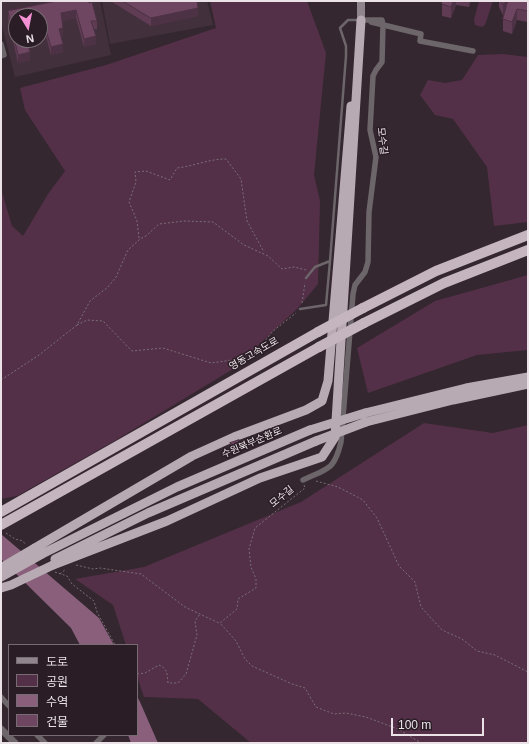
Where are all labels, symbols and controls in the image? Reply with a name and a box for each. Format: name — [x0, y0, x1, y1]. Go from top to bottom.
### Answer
north arrow — [8, 8, 48, 48]
text: N — [25, 32, 35, 45]
street label: 모수길 — [374, 127, 390, 155]
street label: 영동고속도로 — [227, 335, 281, 373]
street label: 수원북부순환로 — [220, 425, 284, 461]
street label: 모수길 — [267, 484, 297, 510]
legend — [8, 644, 138, 736]
text: 도로 — [46, 655, 68, 669]
text: 공원 — [46, 675, 68, 689]
text: 수역 — [46, 695, 68, 709]
scale bar — [393, 710, 486, 736]
text: 건물 — [46, 715, 68, 729]
text: 100 m — [398, 718, 431, 732]

